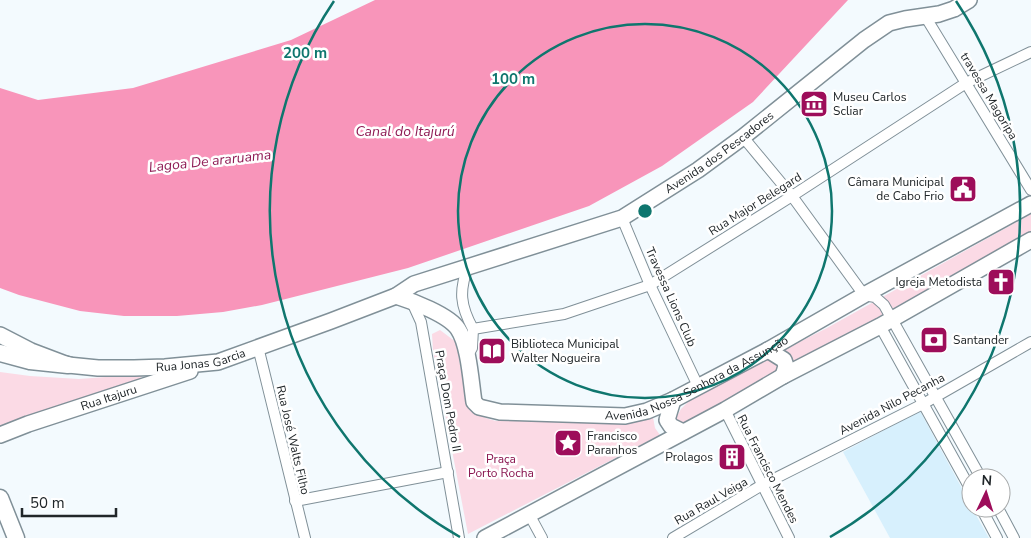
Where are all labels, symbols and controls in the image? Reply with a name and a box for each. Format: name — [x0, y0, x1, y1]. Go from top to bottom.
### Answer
text: 200 m — [283, 43, 327, 63]
street label: travessa Magoripa — [957, 49, 1021, 143]
text: 100 m — [491, 69, 535, 89]
museum icon: Museu Carlos Scliar — [799, 89, 829, 119]
place label: Museu Carlos Scliar — [833, 89, 907, 119]
street label: Avenida dos Pescadores — [662, 107, 777, 197]
water label: Canal do Itajurú — [355, 122, 455, 141]
water label: Lagoa De araruama — [148, 145, 272, 177]
street label: Rua Major Belegard — [706, 169, 804, 239]
place label: Câmara Municipal de Cabo Frio — [848, 174, 944, 204]
public building icon: Câmara Municipal de Cabo Frio — [948, 174, 978, 204]
centre of rings — [636, 202, 654, 220]
street label: Travessa Lions Club — [642, 245, 700, 349]
church icon: Igreja Metodista — [986, 267, 1016, 297]
place label: Igreja Metodista — [896, 274, 982, 290]
bank icon: Santander — [919, 325, 949, 355]
street label: Avenida Nossa Senhora da Assunção — [605, 332, 791, 424]
place label: Santander — [953, 332, 1009, 348]
library icon: Biblioteca Municipal Walter Nogueira — [477, 336, 507, 366]
place label: Biblioteca Municipal Walter Nogueira — [511, 336, 620, 366]
street label: Rua Jonas Garcia — [156, 345, 248, 375]
street label: Praça Dom Pedro II — [431, 349, 465, 453]
street label: Avenida Nilo Pecanha — [836, 369, 948, 439]
street label: Rua Itajuru — [78, 381, 139, 414]
street label: Rua José Walts Filho — [273, 384, 313, 497]
street label: Rua Francisco Mendes — [734, 412, 802, 526]
place icon: Francisco Paranhos — [553, 428, 583, 458]
place label: Francisco Paranhos — [587, 428, 638, 458]
building icon: Prolagos — [717, 442, 747, 472]
place label: Prolagos — [665, 449, 713, 465]
park label: Praça Porto Rocha — [468, 451, 534, 481]
north arrow — [961, 468, 1011, 518]
text: N — [981, 471, 993, 490]
street label: Rua Raul Veiga — [671, 474, 751, 528]
scale bar — [22, 486, 116, 518]
text: 50 m — [30, 493, 65, 513]

